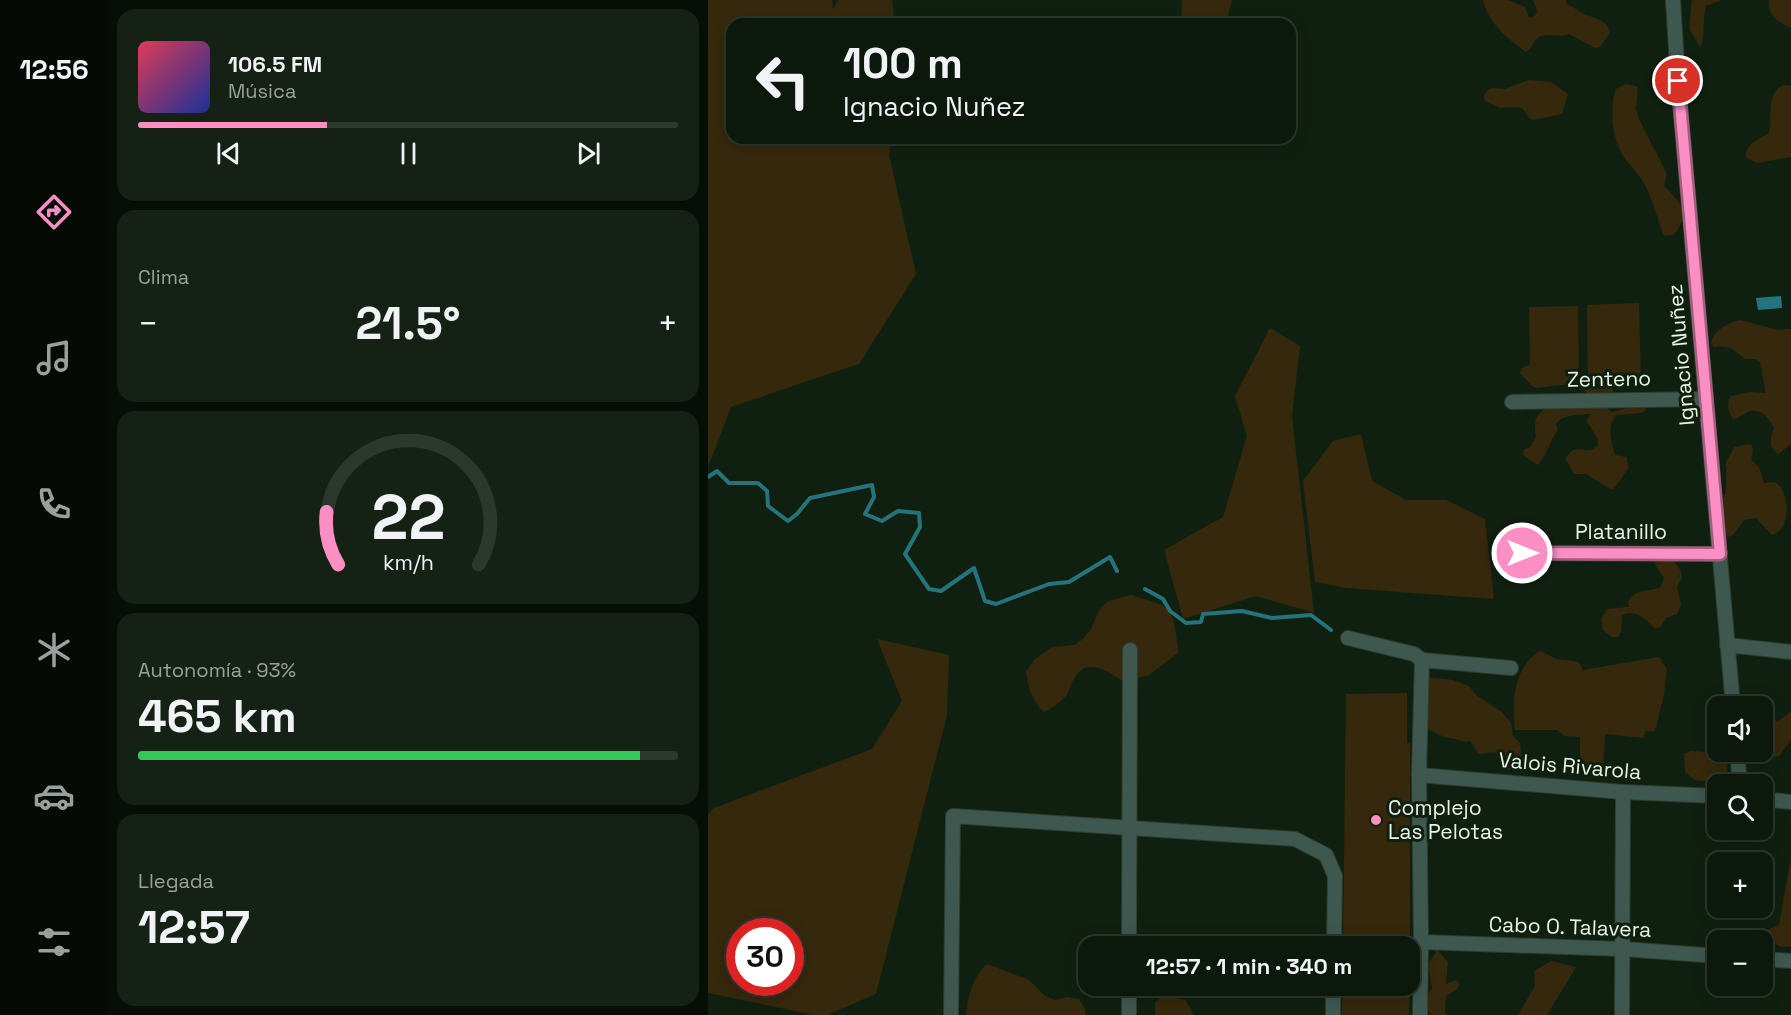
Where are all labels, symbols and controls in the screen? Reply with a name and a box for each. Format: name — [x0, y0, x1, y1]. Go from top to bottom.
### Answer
text: 100 m — [843, 37, 963, 90]
icon: left — [744, 42, 822, 120]
text: 106.5 FM — [228, 50, 322, 78]
text: 12:56 — [19, 52, 89, 87]
pin — [1652, 55, 1703, 106]
icon: arrive — [1661, 64, 1694, 97]
text: Música — [228, 78, 296, 104]
text: Ignacio Nuñez — [843, 89, 1026, 124]
icon: previous — [212, 137, 245, 170]
icon: pause — [392, 137, 425, 170]
icon: next — [572, 137, 605, 170]
icon: directions — [33, 191, 75, 233]
text: Clima — [138, 264, 189, 290]
street label: Ignacio Nuñez — [1661, 283, 1700, 427]
text: 21.5° — [355, 295, 461, 352]
text: − — [138, 303, 158, 345]
text: + — [658, 303, 678, 345]
icon: music — [33, 337, 75, 379]
street label: Zenteno — [1567, 364, 1651, 393]
text: 22 — [371, 478, 445, 557]
icon: phone — [33, 483, 75, 525]
street label: Platanillo — [1575, 518, 1667, 545]
position arrow — [1490, 521, 1554, 585]
text: km/h — [382, 549, 434, 576]
icon: climate — [33, 629, 75, 671]
text: Autonomía · 93% — [138, 657, 296, 683]
text: 465 km — [138, 688, 297, 745]
map controls — [1707, 696, 1773, 996]
button: sound — [1707, 696, 1773, 762]
street label: Valois Rivarola — [1498, 746, 1643, 785]
button: search — [1707, 774, 1773, 840]
icon: car — [33, 775, 75, 817]
place label: Complejo Las Pelotas — [1388, 794, 1503, 845]
marker: Complejo Las Pelotas — [1369, 813, 1383, 827]
button: + — [1707, 852, 1773, 918]
text: Llegada — [138, 868, 214, 894]
text: 12:57 — [138, 899, 250, 956]
street label: Cabo O. Talavera — [1488, 910, 1652, 943]
speed limit sign: 30 — [726, 918, 804, 996]
icon: filters — [33, 921, 75, 963]
button: − — [1707, 930, 1773, 996]
text: 12:57 · 1 min · 340 m — [1146, 952, 1352, 980]

